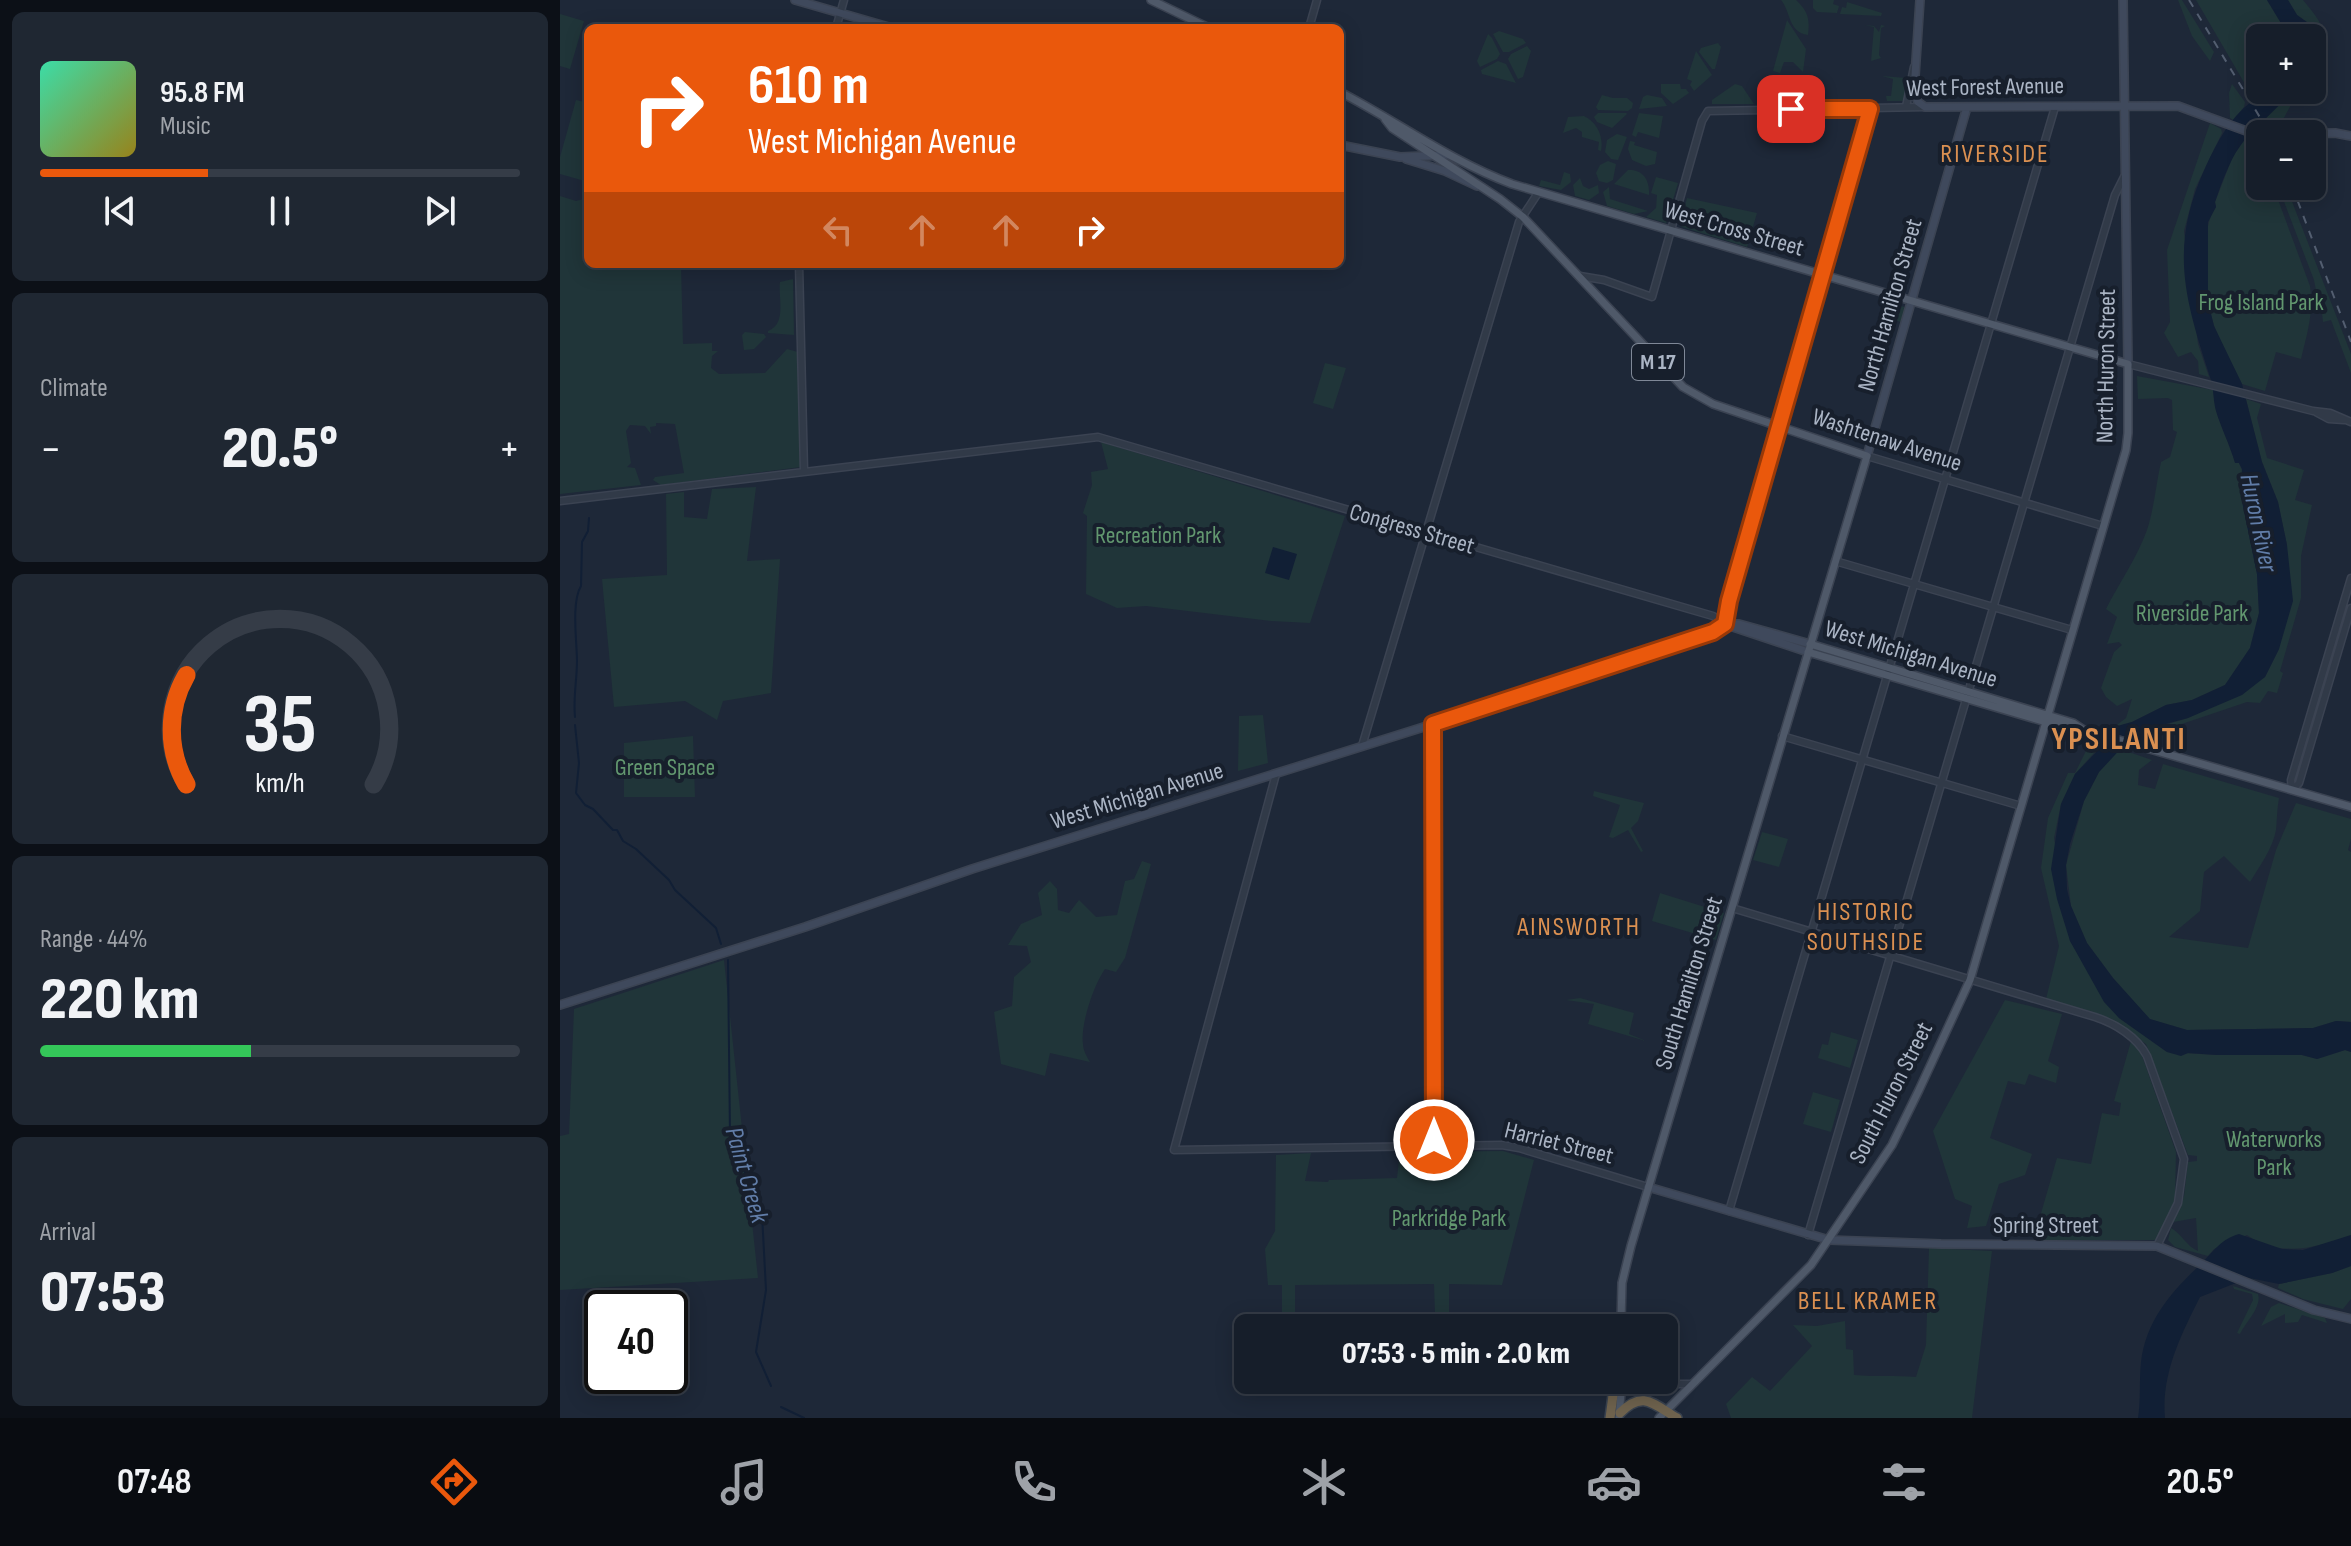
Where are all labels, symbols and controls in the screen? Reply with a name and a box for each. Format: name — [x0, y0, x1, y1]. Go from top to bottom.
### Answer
map controls — [2246, 24, 2326, 200]
button: + — [2246, 24, 2326, 104]
text: 610 m — [748, 53, 869, 120]
icon: right — [616, 56, 720, 160]
street label: West Forest Avenue — [1906, 71, 2064, 103]
text: 95.8 FM — [160, 75, 245, 111]
pin — [1757, 75, 1825, 143]
icon: arrive — [1769, 87, 1813, 131]
text: Music — [160, 111, 211, 142]
button: − — [2246, 120, 2326, 200]
text: West Michigan Avenue — [748, 121, 1016, 164]
district label: RIVERSIDE — [1940, 139, 2050, 170]
icon: previous — [98, 189, 142, 233]
icon: pause — [258, 189, 302, 233]
icon: next — [418, 189, 462, 233]
street label: West Cross Street — [1661, 195, 1807, 263]
icon: left — [816, 208, 860, 252]
icon: ahead — [900, 208, 944, 252]
icon: ahead — [984, 208, 1028, 252]
icon: right — [1068, 208, 1112, 252]
street label: North Hamilton Street — [1851, 215, 1929, 395]
park label: Frog Island Park — [2198, 288, 2324, 317]
street label: North Huron Street — [2090, 289, 2122, 443]
road number: M 17 — [1632, 344, 1684, 380]
text: Climate — [40, 373, 108, 404]
street label: Washtenaw Avenue — [1809, 402, 1965, 478]
text: 20.5° — [222, 413, 338, 485]
text: − — [40, 423, 62, 476]
text: + — [498, 423, 520, 476]
water label: Huron River — [2232, 471, 2284, 577]
street label: Congress Street — [1346, 497, 1478, 561]
park label: Recreation Park — [1095, 521, 1221, 550]
park label: Riverside Park — [2136, 599, 2248, 628]
street label: West Michigan Avenue — [1821, 614, 2001, 694]
text: 35 — [243, 676, 317, 776]
district label: YPSILANTI — [2051, 720, 2187, 759]
park label: Green Space — [615, 753, 715, 782]
street label: West Michigan Avenue — [1047, 756, 1227, 836]
text: km/h — [255, 766, 305, 801]
street label: South Hamilton Street — [1649, 893, 1729, 1073]
district label: HISTORIC SOUTHSIDE — [1807, 897, 1925, 958]
district label: AINSWORTH — [1516, 912, 1641, 943]
text: Range · 44% — [40, 924, 148, 955]
text: 220 km — [40, 964, 199, 1036]
street label: South Huron Street — [1843, 1017, 1939, 1169]
position arrow — [1392, 1098, 1476, 1182]
street label: Harriet Street — [1502, 1116, 1616, 1170]
water label: Paint Creek — [718, 1124, 775, 1228]
park label: Waterworks Park — [2226, 1125, 2322, 1182]
park label: Parkridge Park — [1392, 1204, 1506, 1233]
street label: Spring Street — [1993, 1211, 2099, 1240]
text: Arrival — [40, 1217, 96, 1248]
text: 07:53 — [40, 1257, 166, 1329]
district label: BELL KRAMER — [1798, 1286, 1938, 1317]
speed limit sign: 40 — [584, 1290, 688, 1394]
text: 07:53 · 5 min · 2.0 km — [1342, 1336, 1570, 1372]
icon: directions — [426, 1454, 482, 1510]
icon: music — [716, 1454, 772, 1510]
icon: phone — [1006, 1454, 1062, 1510]
icon: climate — [1296, 1454, 1352, 1510]
icon: car — [1586, 1454, 1642, 1510]
icon: filters — [1876, 1454, 1932, 1510]
text: 07:48 — [117, 1461, 192, 1504]
text: 20.5° — [2167, 1461, 2234, 1504]

